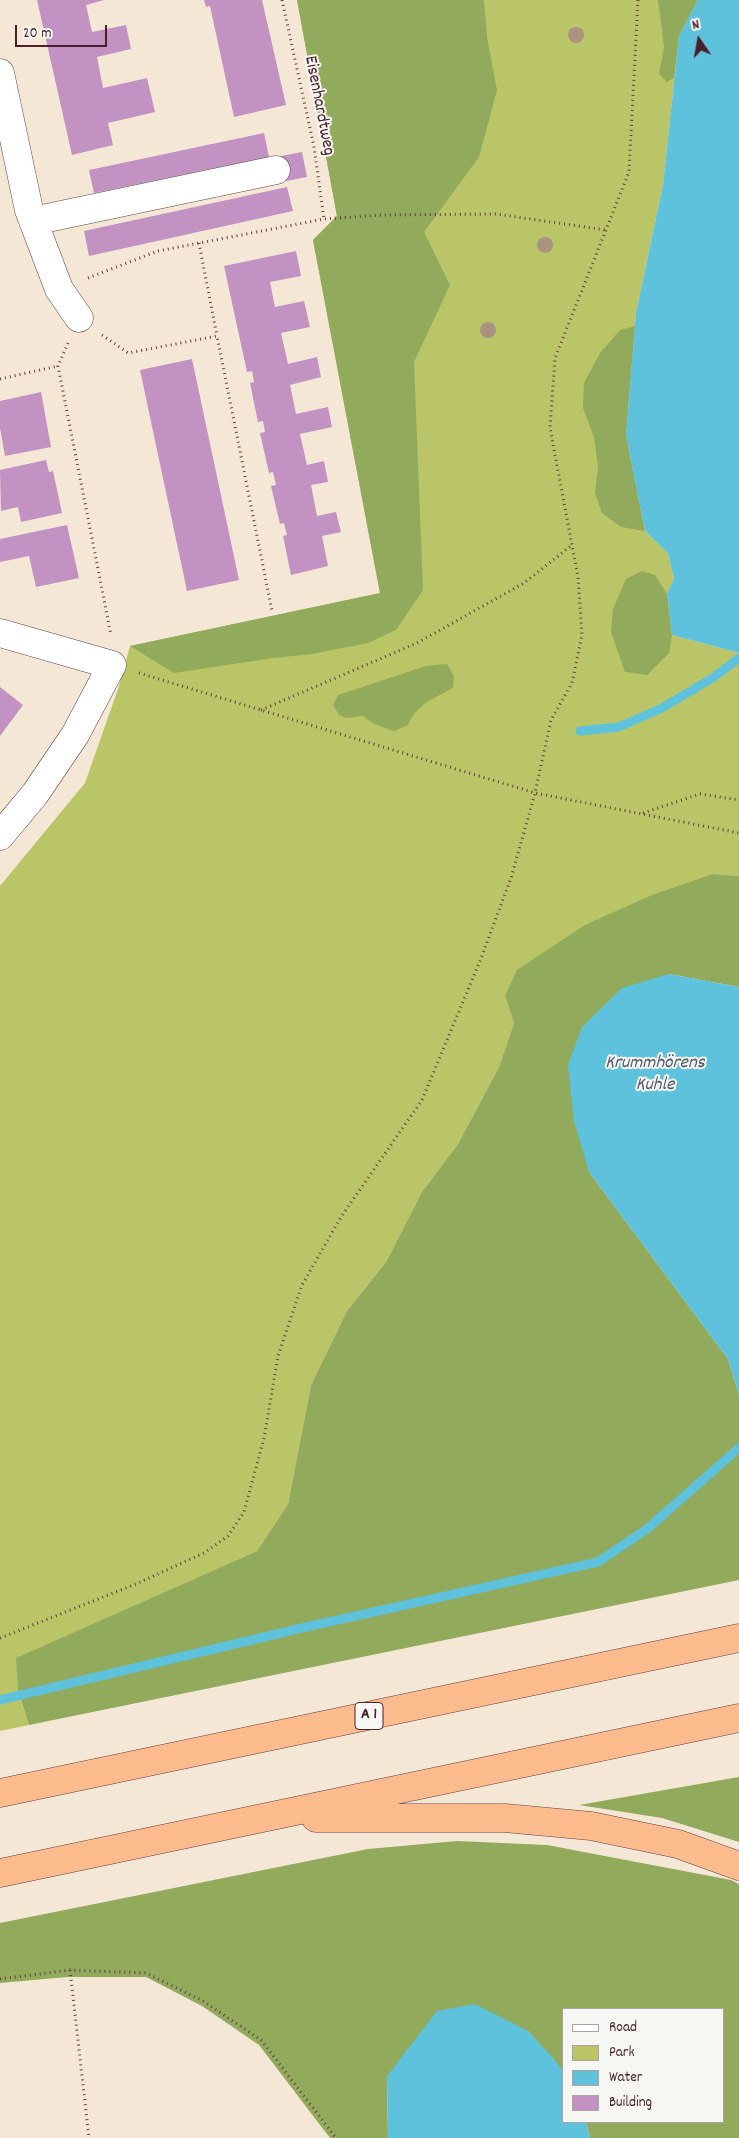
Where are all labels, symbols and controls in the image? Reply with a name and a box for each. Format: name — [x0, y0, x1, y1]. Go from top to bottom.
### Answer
scale bar — [18, 15, 110, 47]
north arrow — [674, 15, 724, 65]
text: N — [690, 15, 701, 36]
text: 20 m — [23, 23, 51, 45]
street label: Eisenhardtweg — [298, 54, 338, 158]
water label: Krummhörens Kuhle — [605, 1053, 705, 1097]
road number: A 1 — [355, 1702, 383, 1730]
legend — [562, 2008, 724, 2123]
text: Road — [609, 2017, 637, 2039]
text: Park — [609, 2042, 635, 2064]
text: Water — [609, 2067, 642, 2089]
text: Building — [609, 2092, 652, 2114]

